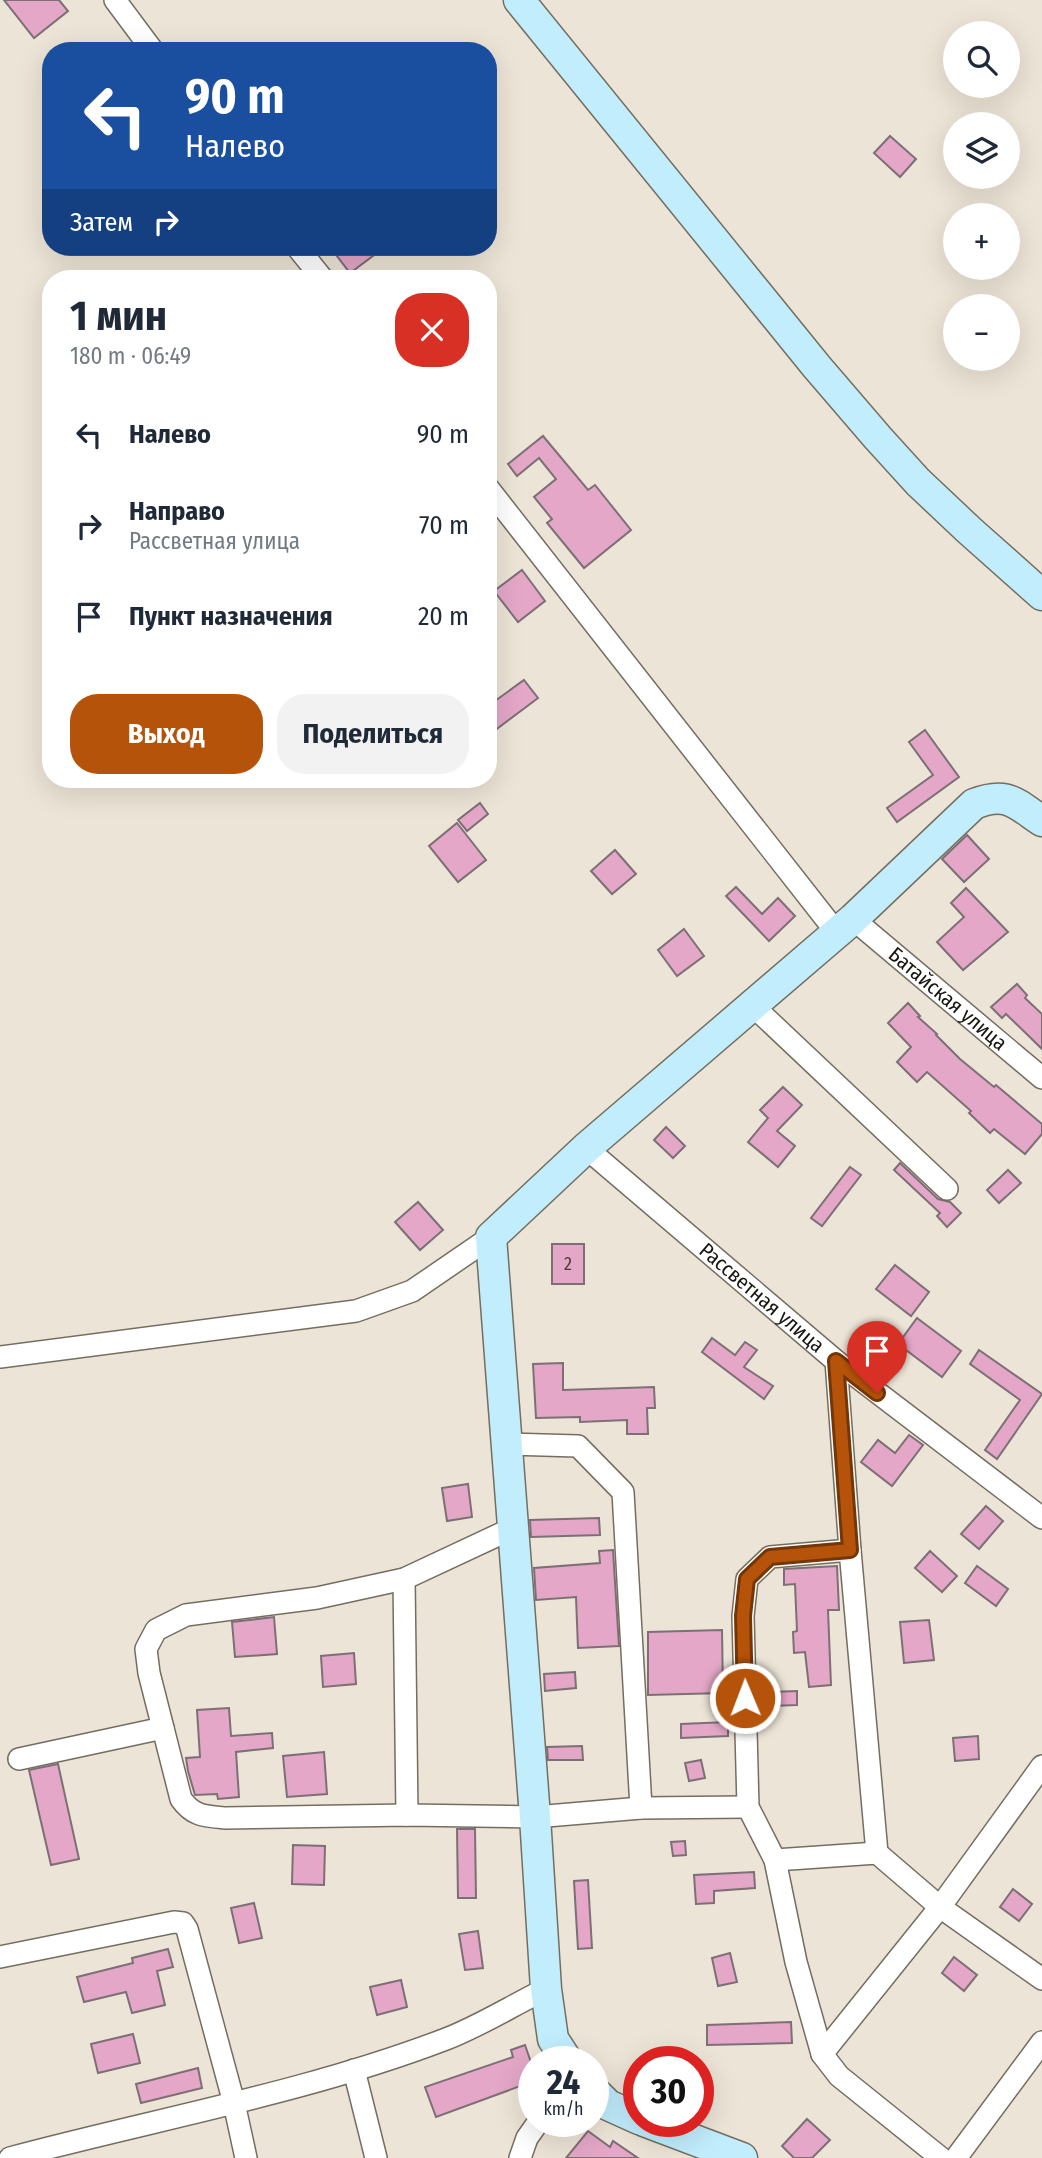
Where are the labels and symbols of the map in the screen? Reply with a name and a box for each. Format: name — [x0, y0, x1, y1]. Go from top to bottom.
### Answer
street label: Батайская улица — [883, 942, 1013, 1056]
street label: Рассветная улица — [694, 1237, 830, 1358]
house number: 2 — [564, 1253, 572, 1275]
pin — [847, 1321, 907, 1393]
position arrow — [708, 1661, 782, 1735]
speed limit sign: 30 — [623, 2046, 714, 2137]

